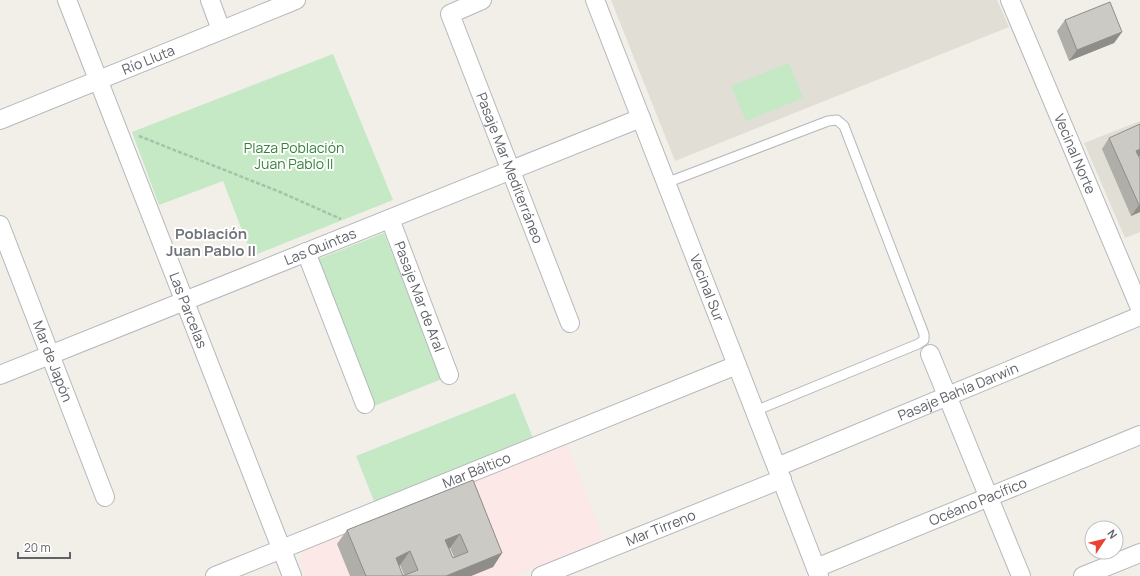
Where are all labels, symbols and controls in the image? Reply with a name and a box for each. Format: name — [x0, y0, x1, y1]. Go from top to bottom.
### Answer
street label: Río Lluta — [119, 40, 177, 79]
street label: Pasaje Mar Mediterráneo — [472, 89, 548, 246]
street label: Vecinal Norte — [1050, 111, 1101, 197]
park label: Plaza Población Juan Pablo II — [244, 138, 344, 173]
district label: Población Juan Pablo II — [166, 223, 256, 261]
street label: Las Quintas — [281, 223, 359, 269]
street label: Pasaje Mar de Aral — [390, 238, 449, 355]
street label: Vecinal Sur — [686, 251, 729, 324]
street label: Las Parcelas — [165, 269, 212, 351]
street label: Mar de Japón — [29, 318, 77, 405]
street label: Pasaje Bahía Darwin — [895, 358, 1021, 425]
street label: Mar Báltico — [439, 448, 513, 492]
street label: Océano Pacífico — [926, 473, 1029, 530]
street label: Mar Tirreno — [623, 505, 698, 550]
north arrow — [1084, 520, 1124, 560]
text: N — [1104, 526, 1121, 542]
scale bar — [18, 534, 70, 560]
text: 20 m — [24, 539, 51, 556]

